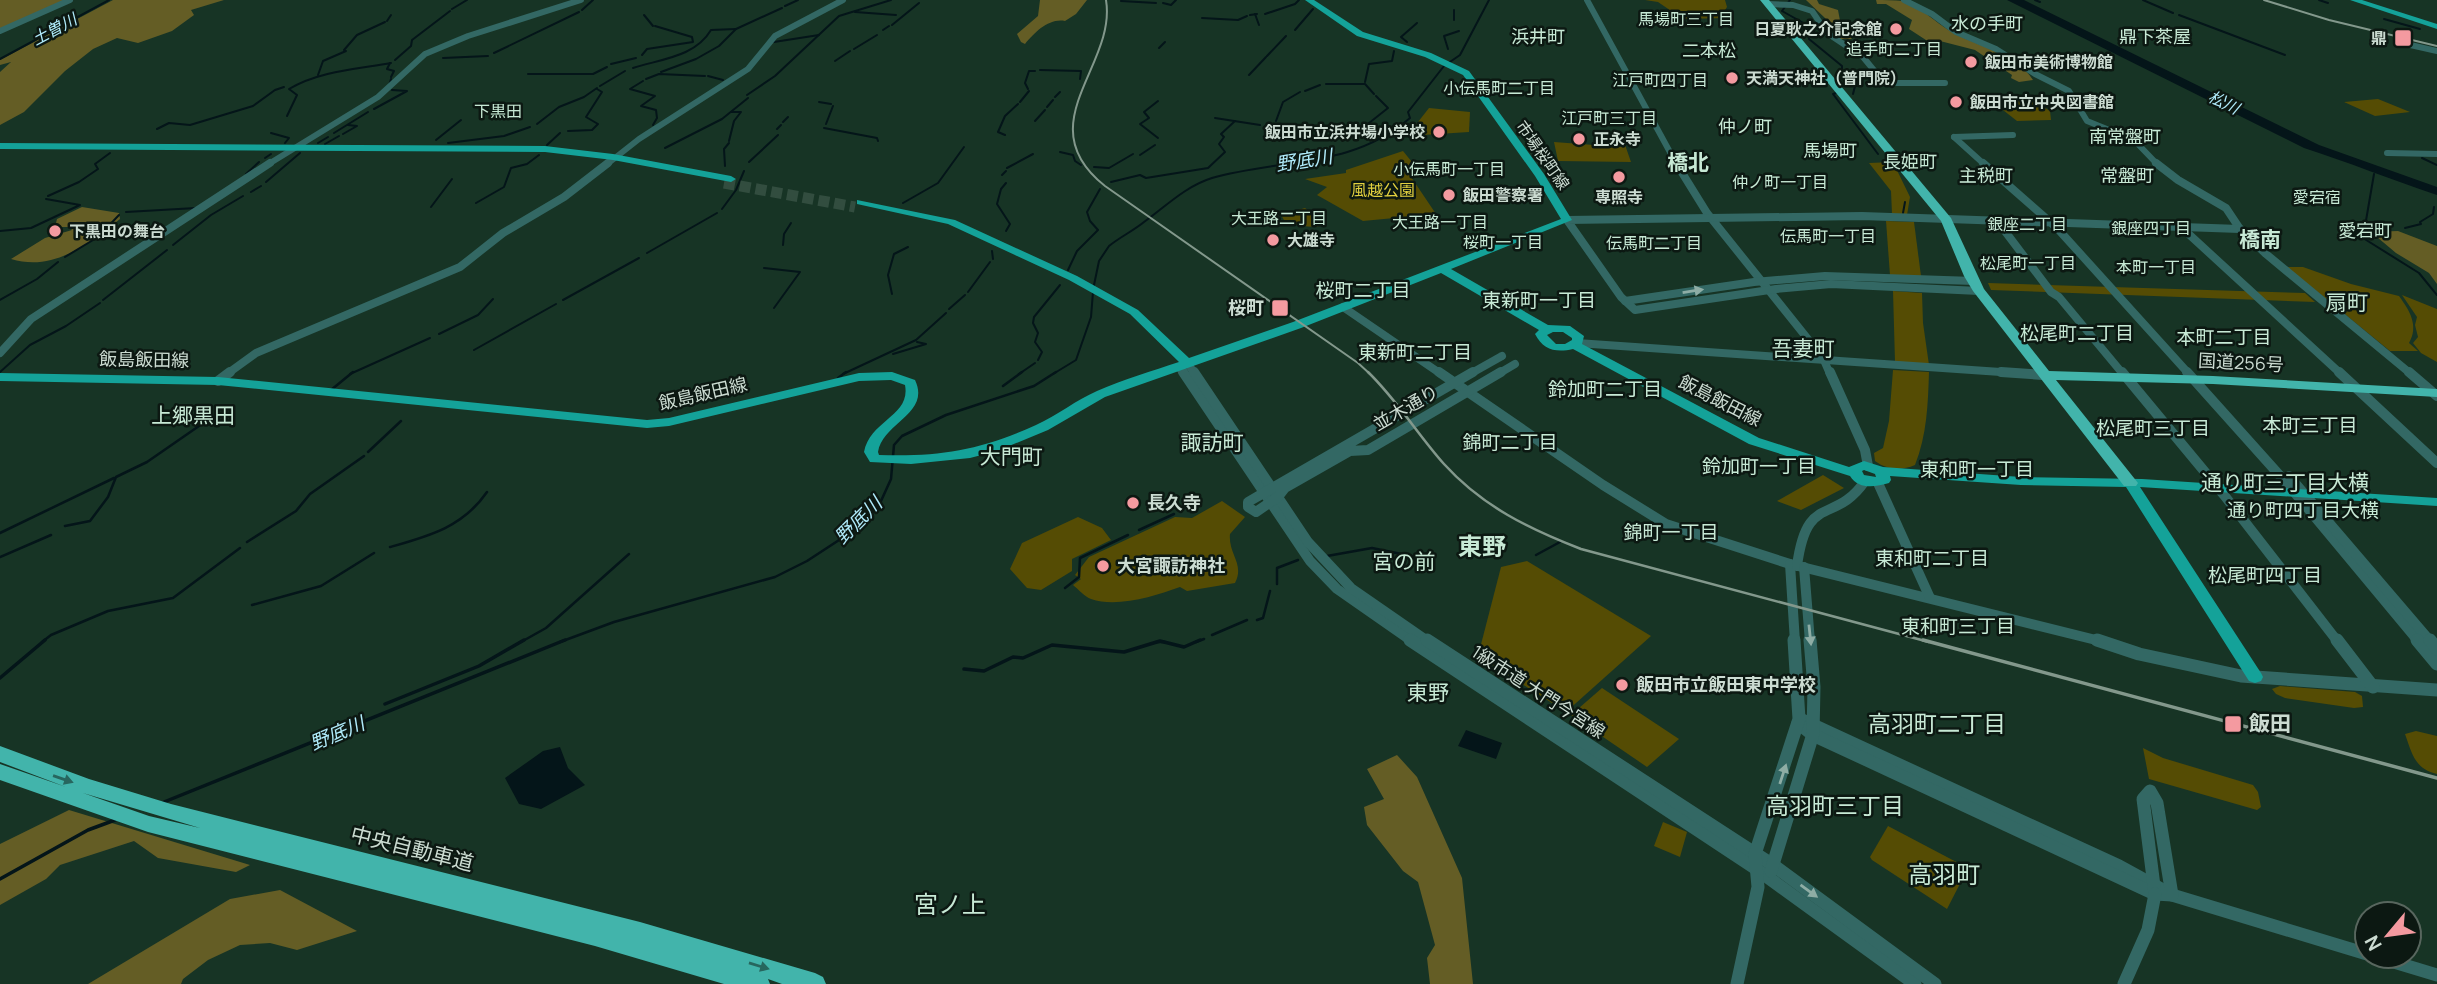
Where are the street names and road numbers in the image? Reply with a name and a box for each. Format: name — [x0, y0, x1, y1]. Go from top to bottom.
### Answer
street label: 市場桜町線 — [1511, 116, 1575, 194]
street label: 飯島飯田線 — [99, 346, 189, 372]
street label: 国道256号 — [2198, 348, 2285, 376]
street label: 飯島飯田線 — [1675, 369, 1766, 431]
street label: 飯島飯田線 — [656, 371, 749, 415]
street label: 並木通り — [1368, 379, 1443, 436]
street label: 1級市道 大門今宮線 — [1467, 639, 1610, 743]
street label: 中央自動車道 — [348, 819, 477, 877]

